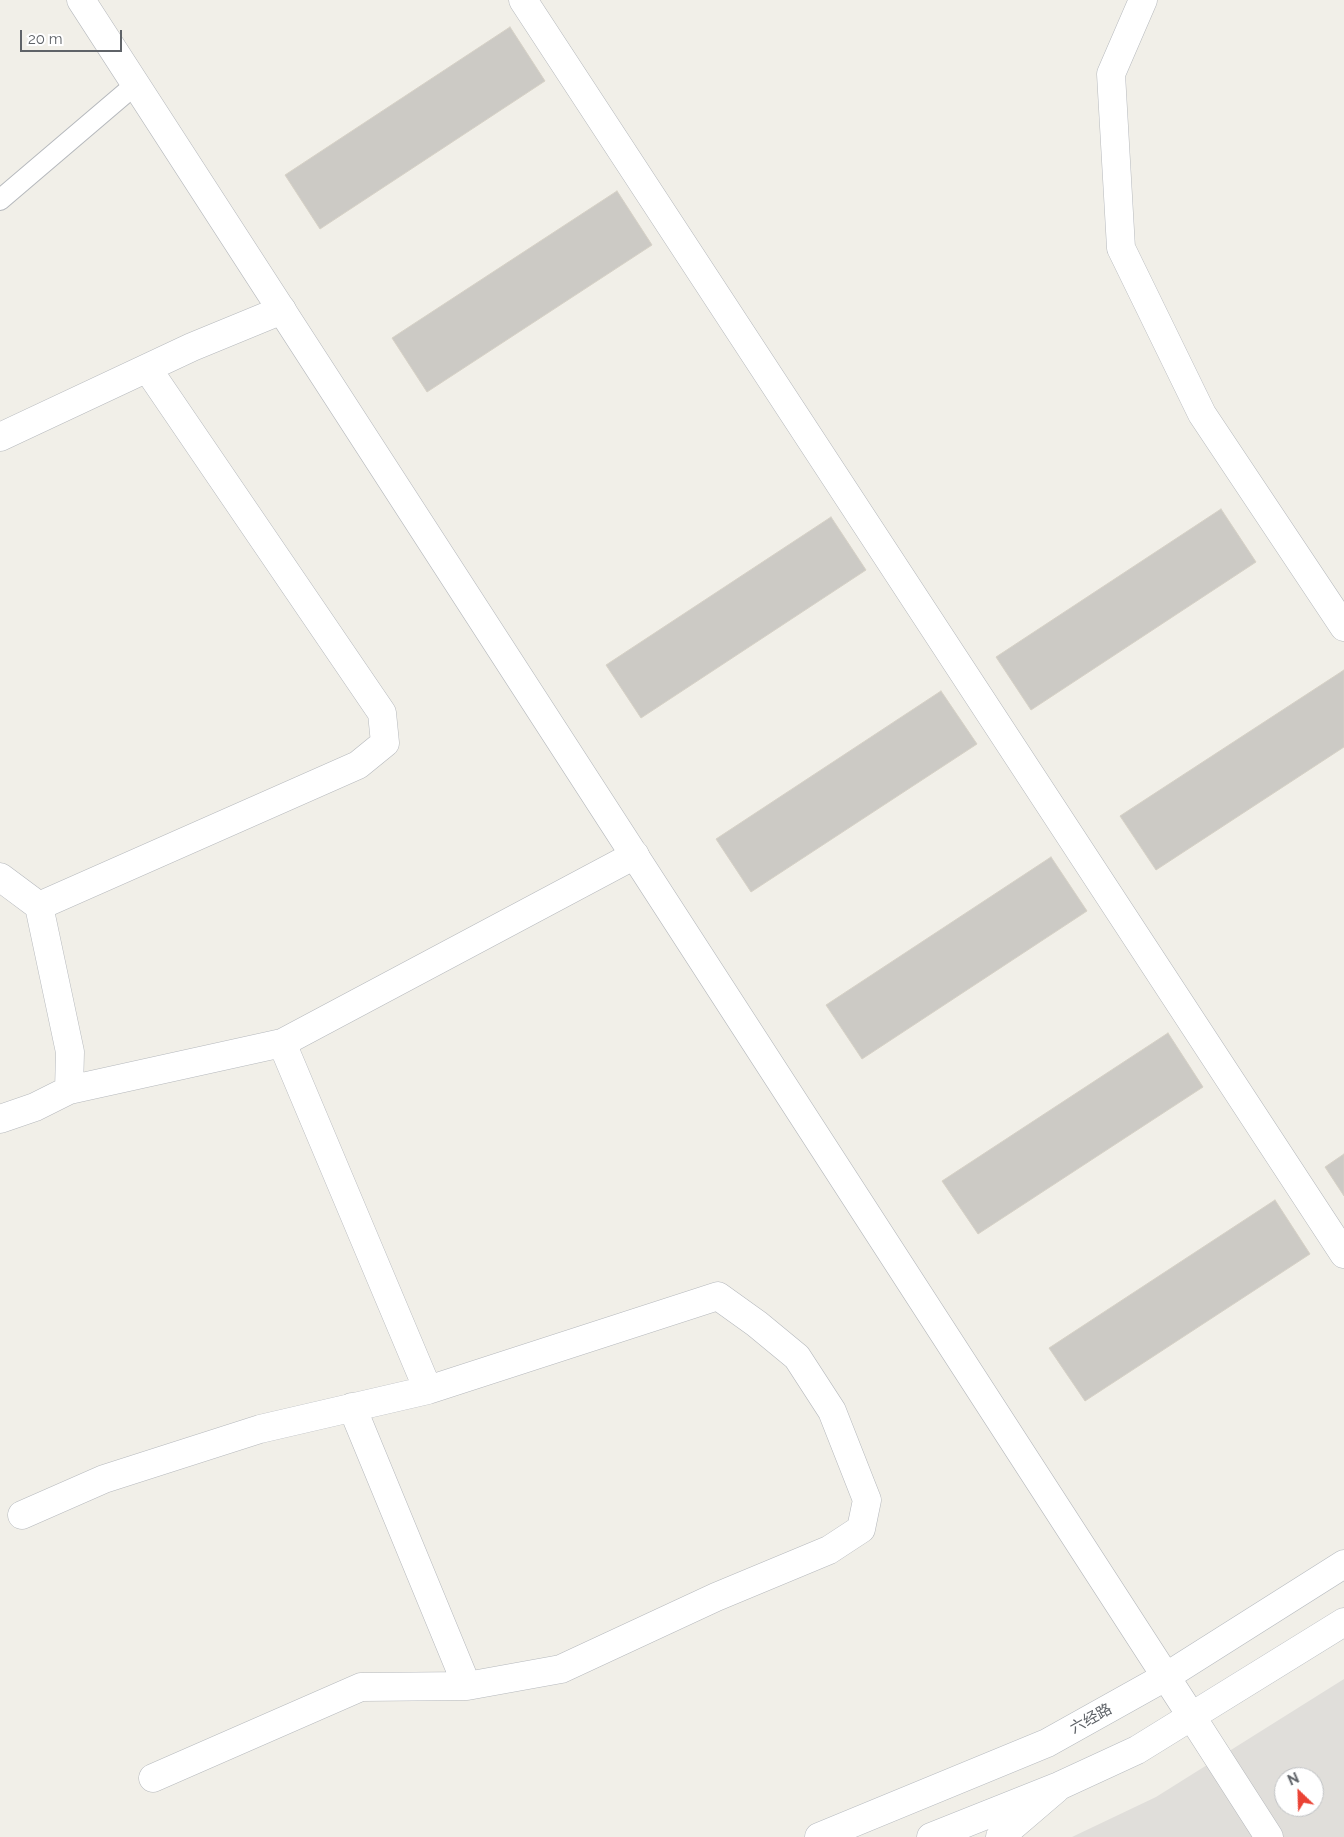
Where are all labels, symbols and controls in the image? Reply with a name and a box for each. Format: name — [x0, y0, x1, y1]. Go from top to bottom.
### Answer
scale bar — [22, 20, 125, 52]
text: 20 m — [28, 30, 63, 48]
street label: 六经路 — [1067, 1700, 1115, 1738]
north arrow — [1274, 1767, 1324, 1817]
text: N — [1285, 1770, 1301, 1789]

